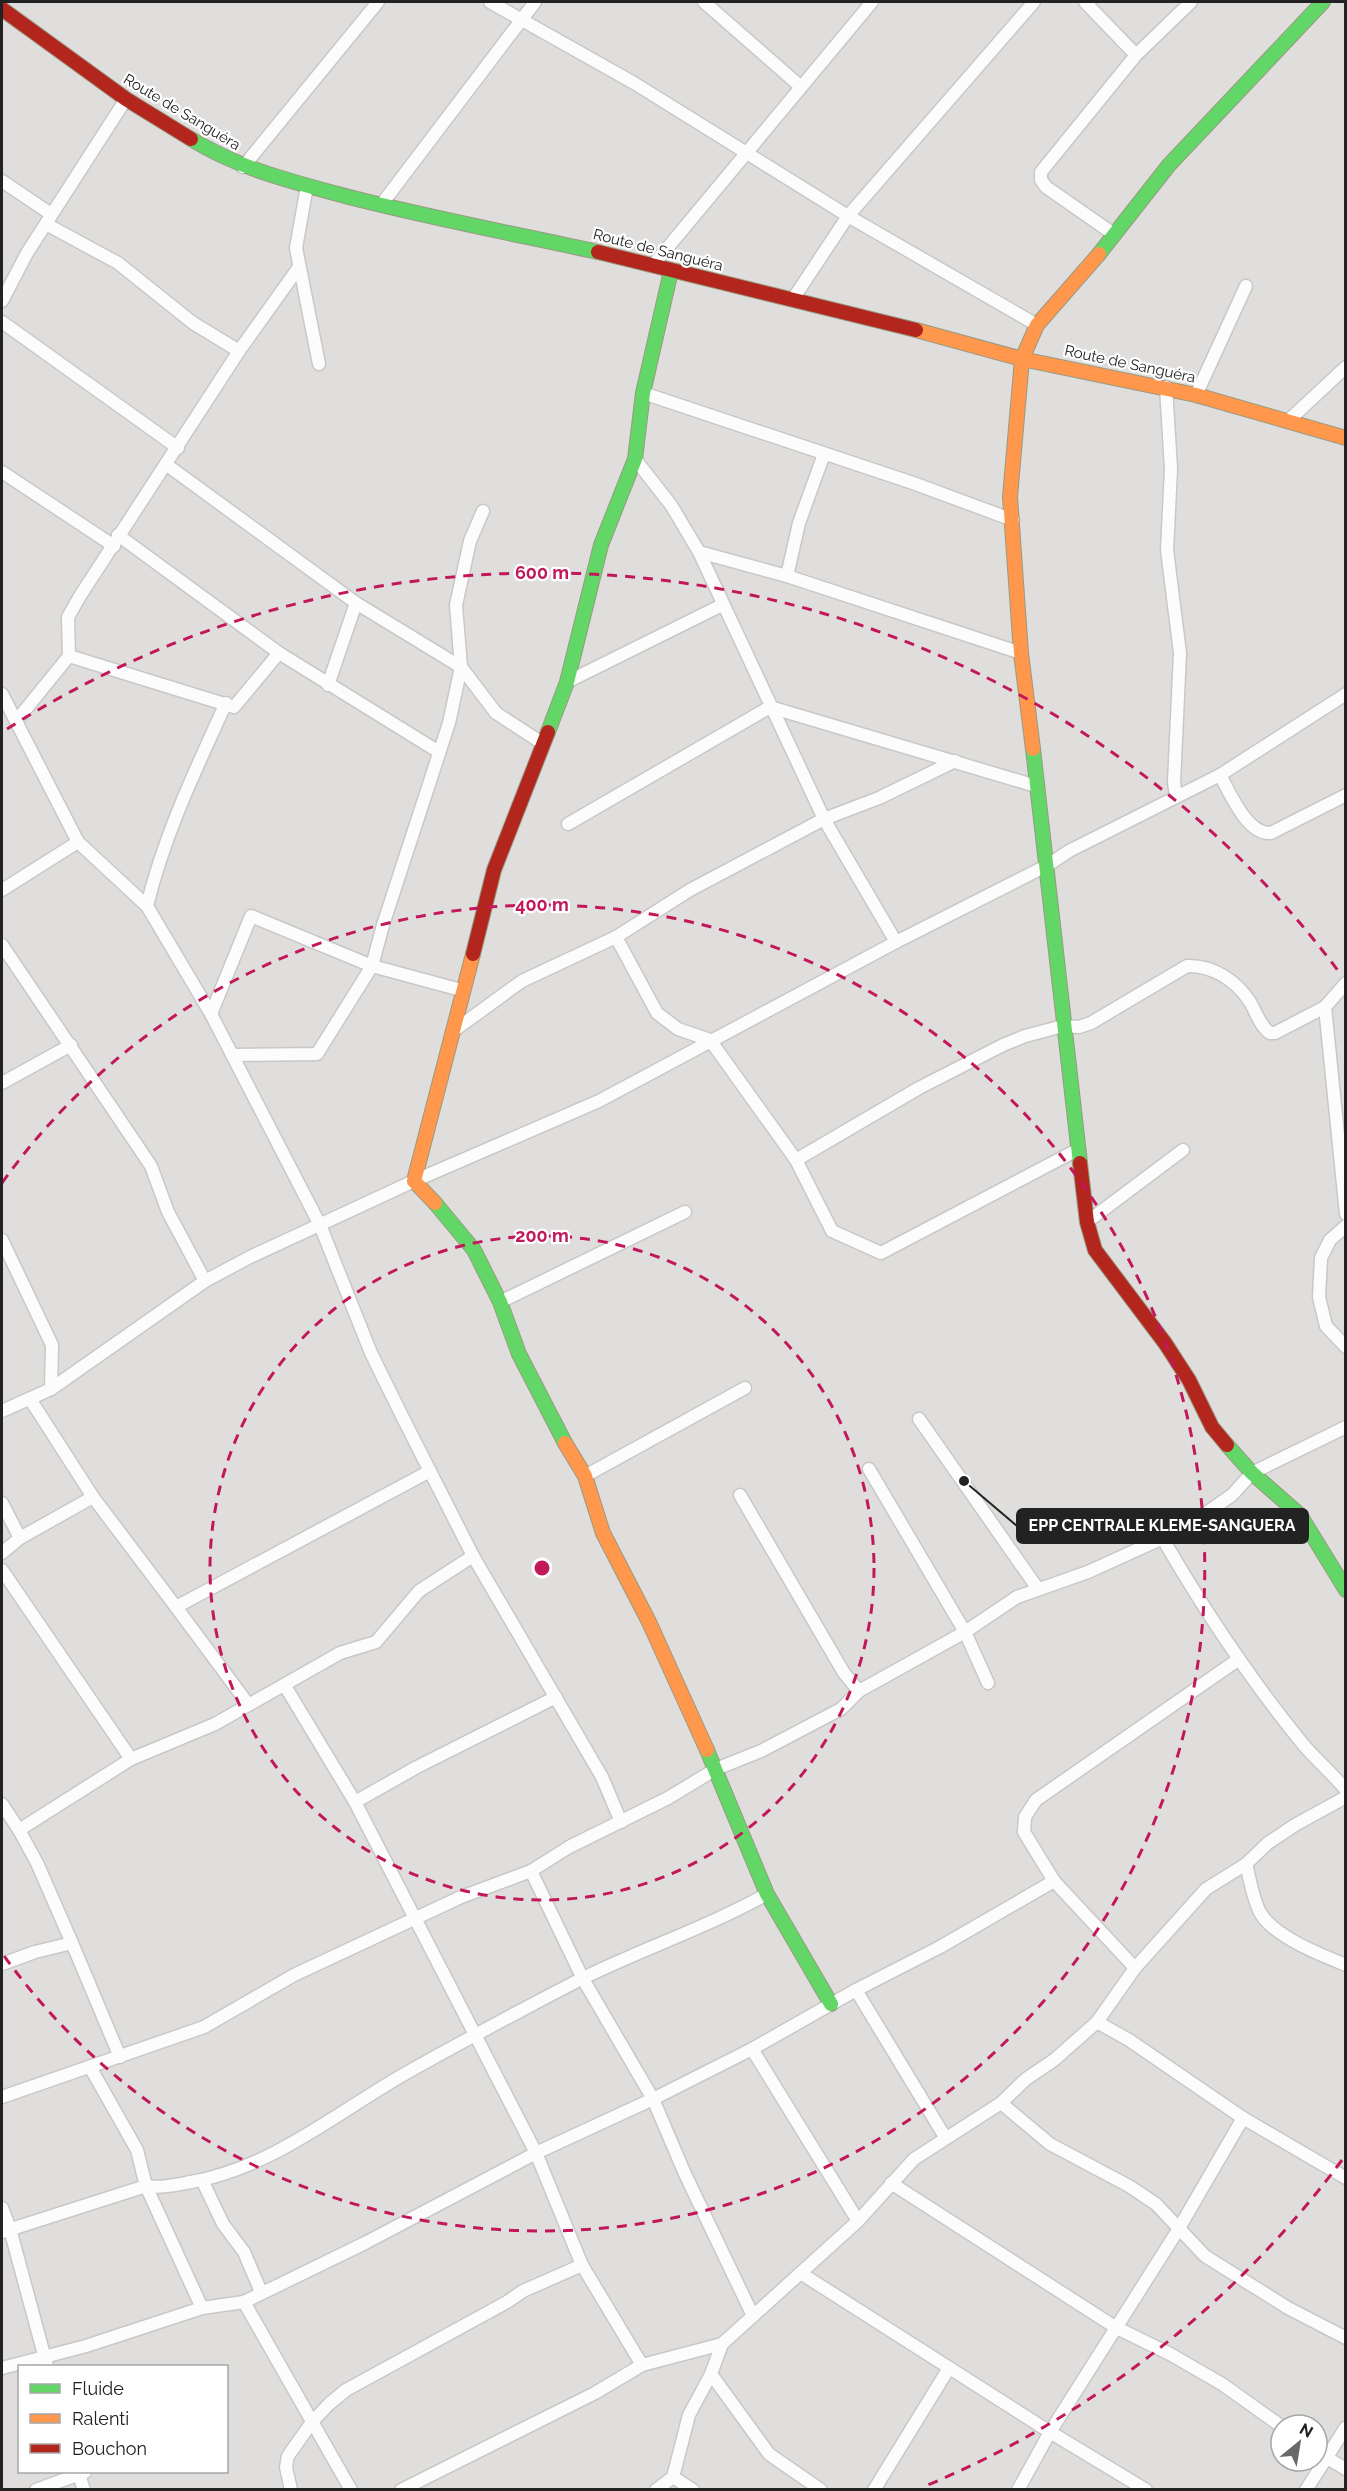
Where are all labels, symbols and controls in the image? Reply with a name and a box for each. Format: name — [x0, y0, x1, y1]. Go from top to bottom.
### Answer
street label: Route de Sanguéra — [120, 70, 244, 154]
street label: Route de Sanguéra — [591, 225, 725, 275]
street label: Route de Sanguéra — [1063, 341, 1197, 387]
text: 600 m — [515, 562, 569, 583]
text: 400 m — [515, 894, 569, 915]
text: 200 m — [515, 1225, 569, 1246]
callout: EPP CENTRALE KLEME-SANGUERA — [1017, 1509, 1308, 1543]
text: EPP CENTRALE KLEME-SANGUERA — [1029, 1516, 1296, 1535]
centre of rings — [532, 1558, 552, 1578]
legend — [18, 2365, 228, 2473]
text: Fluide — [72, 2378, 124, 2399]
text: Ralenti — [72, 2408, 129, 2429]
north arrow — [1269, 2413, 1329, 2473]
text: N — [1296, 2419, 1316, 2442]
text: Bouchon — [72, 2438, 147, 2459]

